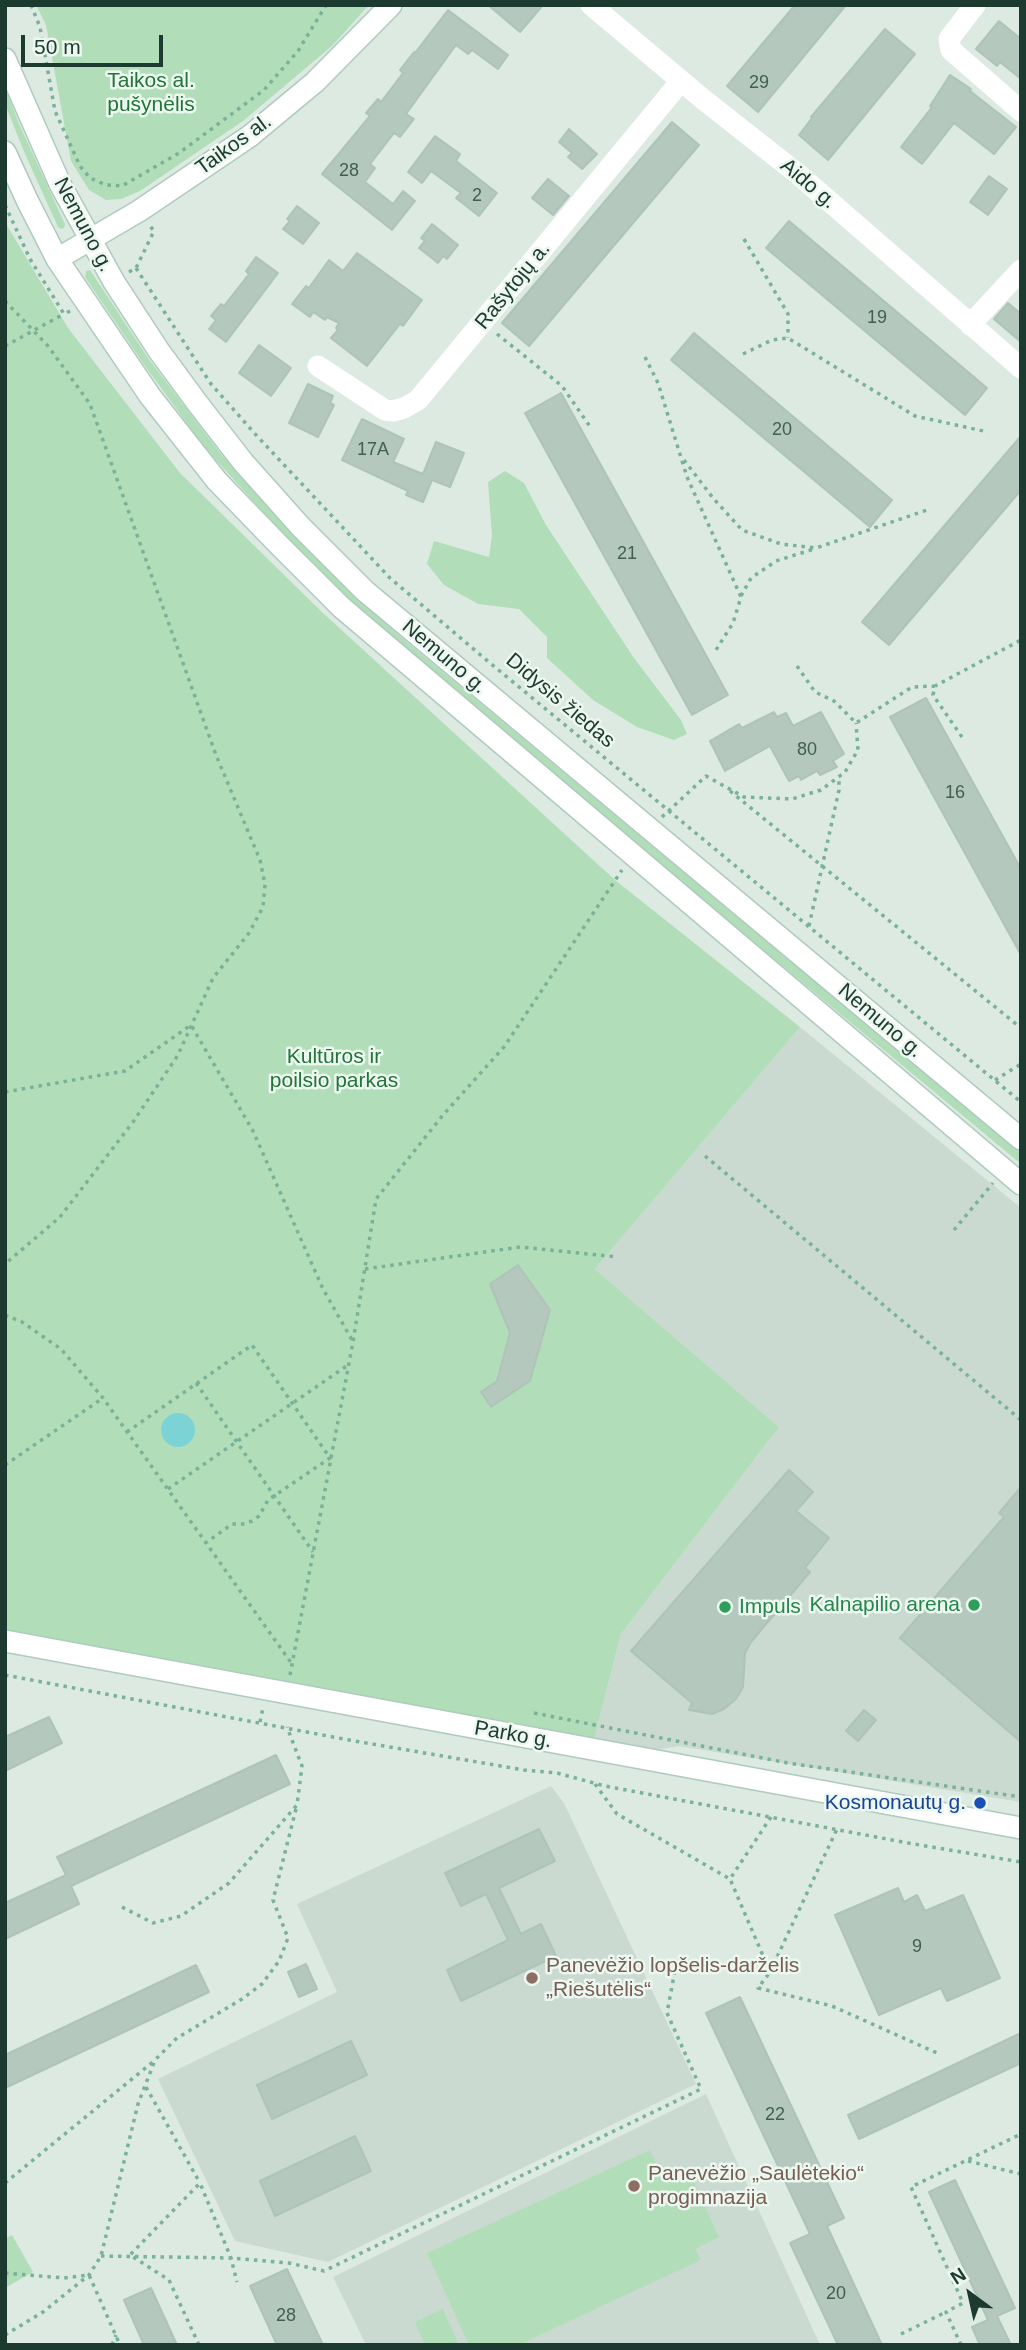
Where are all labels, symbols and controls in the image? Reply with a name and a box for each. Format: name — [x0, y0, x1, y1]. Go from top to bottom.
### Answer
scale bar — [24, 21, 166, 65]
text: 50 m — [34, 35, 81, 58]
park label: Taikos al. pušynėlis — [107, 68, 195, 118]
house number: 29 — [749, 72, 769, 94]
street label: Taikos al. — [191, 109, 277, 181]
street label: Aido g. — [775, 153, 841, 215]
house number: 28 — [339, 160, 359, 182]
street label: Nemuno g. — [48, 174, 118, 276]
house number: 2 — [472, 185, 482, 207]
street label: Rašytojų a. — [470, 237, 556, 335]
house number: 19 — [867, 307, 887, 329]
house number: 20 — [772, 419, 792, 441]
house number: 17A — [357, 439, 389, 461]
house number: 21 — [617, 543, 637, 565]
street label: Nemuno g. — [397, 614, 491, 700]
street label: Didysis žiedas — [500, 648, 620, 754]
house number: 80 — [797, 739, 817, 761]
house number: 16 — [945, 782, 965, 804]
street label: Nemuno g. — [833, 978, 927, 1064]
park label: Kultūros ir poilsio parkas — [270, 1044, 398, 1094]
place label: Kalnapilio arena — [809, 1592, 960, 1618]
place label: Impuls — [739, 1594, 801, 1620]
marker: Kalnapilio arena — [966, 1597, 982, 1613]
marker: Impuls — [717, 1599, 733, 1615]
street label: Parko g. — [472, 1716, 554, 1754]
place label: Kosmonautų g. — [825, 1790, 966, 1816]
marker: Kosmonautų g. — [972, 1795, 988, 1811]
house number: 9 — [912, 1936, 922, 1958]
place label: Panevėžio lopšelis-darželis „Riešutėlis“ — [546, 1953, 799, 2003]
marker: Panevėžio lopšelis-darželis „Riešutėlis“ — [524, 1970, 540, 1986]
house number: 22 — [765, 2104, 785, 2126]
place label: Panevėžio „Saulėtekio“ progimnazija — [648, 2161, 864, 2211]
marker: Panevėžio „Saulėtekio“ progimnazija — [626, 2178, 642, 2194]
north arrow — [935, 2259, 1005, 2329]
text: N — [947, 2263, 970, 2289]
house number: 20 — [826, 2283, 846, 2305]
house number: 28 — [276, 2305, 296, 2327]

